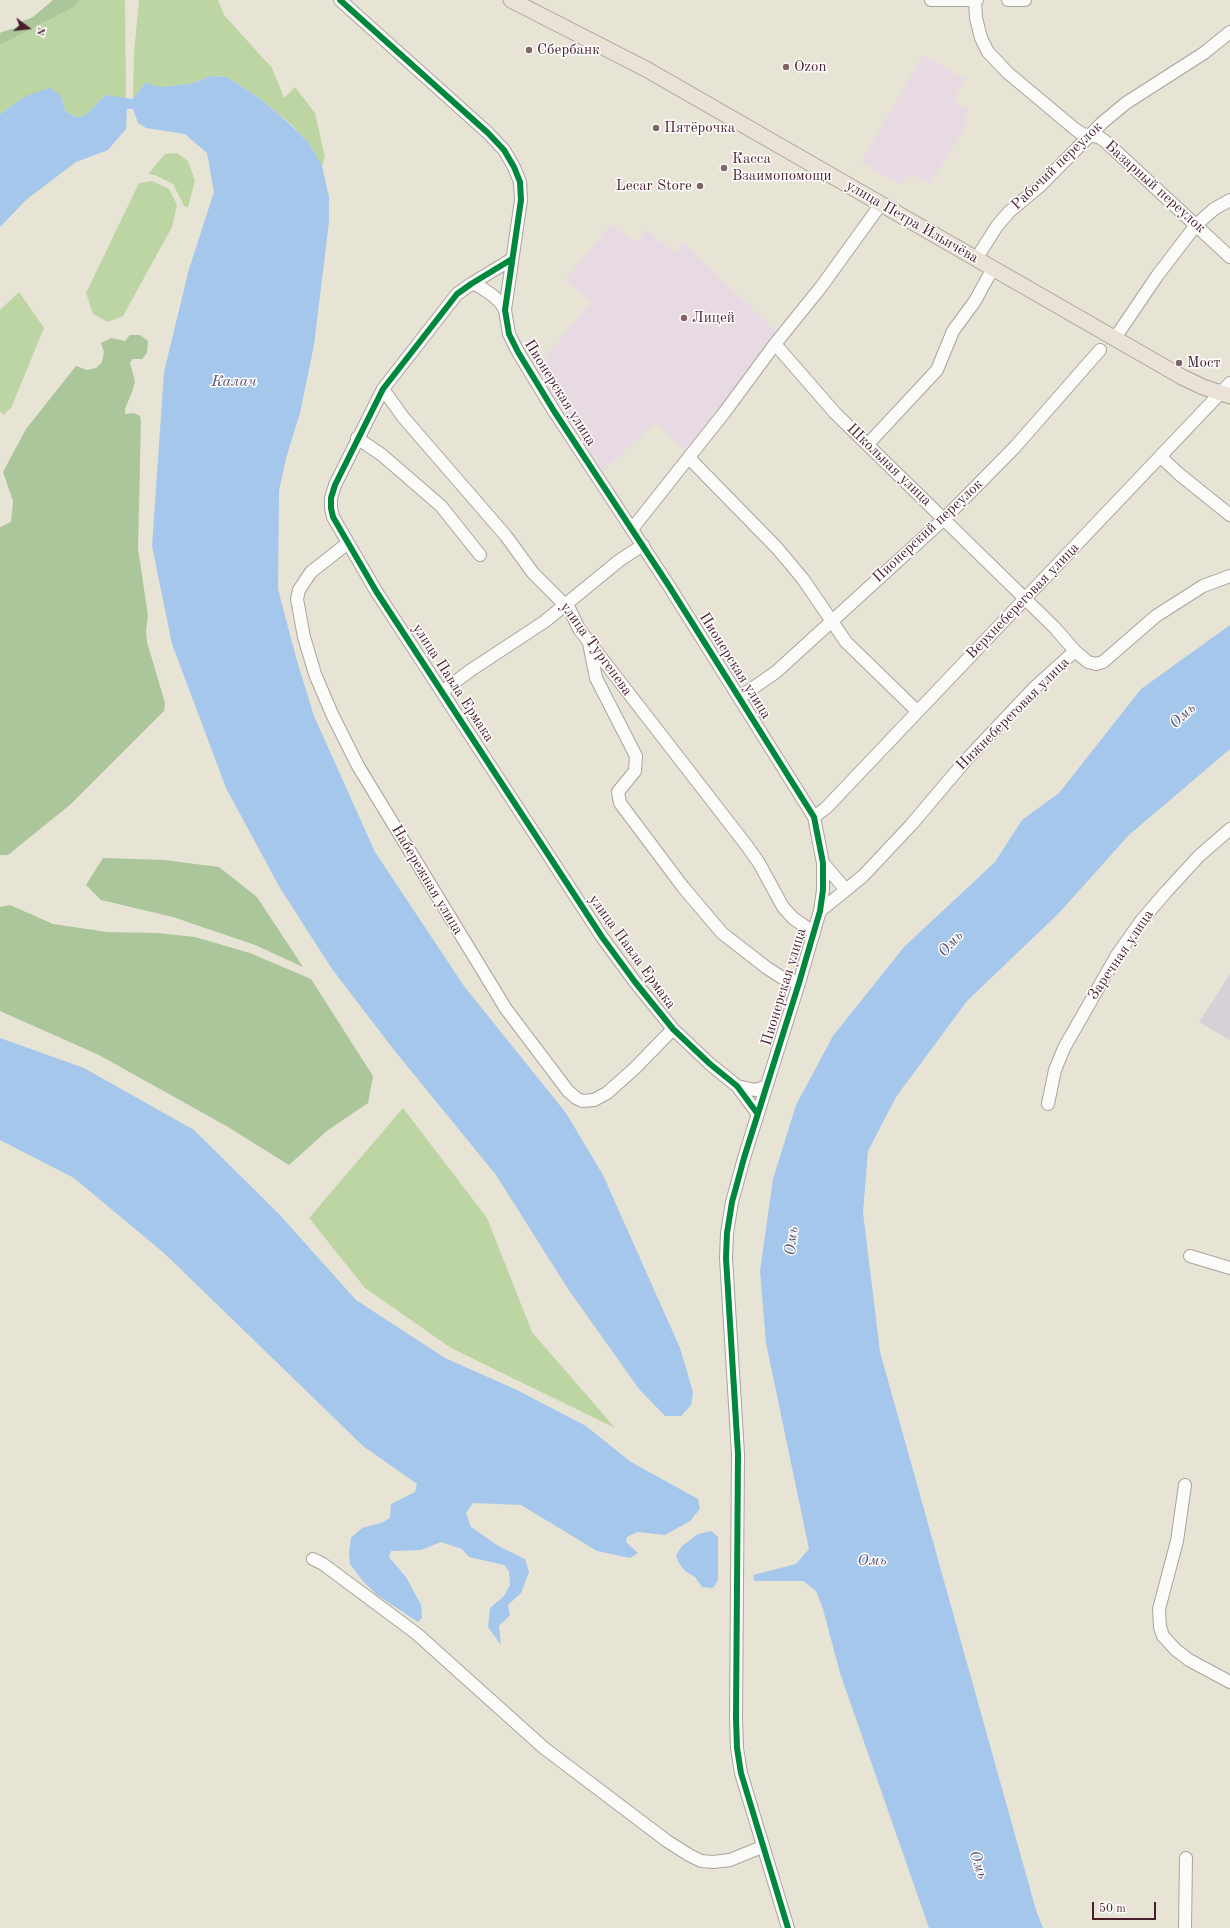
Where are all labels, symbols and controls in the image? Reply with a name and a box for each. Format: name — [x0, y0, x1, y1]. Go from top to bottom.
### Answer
north arrow — [8, 8, 48, 48]
text: N — [34, 26, 46, 37]
place label: Сбербанк — [537, 41, 600, 59]
marker: Сбербанк — [524, 45, 534, 55]
place label: Ozon — [794, 58, 827, 76]
marker: Ozon — [781, 62, 791, 72]
street label: Рабочий переулок — [1008, 118, 1106, 214]
place label: Пятёрочка — [664, 119, 735, 137]
marker: Пятёрочка — [651, 123, 661, 133]
street label: Базарный переулок — [1101, 137, 1209, 237]
place label: Касса Взаимопомощи — [732, 150, 832, 185]
marker: Касса Взаимопомощи — [719, 163, 729, 173]
place label: Lecar Store — [616, 177, 692, 195]
street label: улица Петра Ильичёва — [842, 177, 982, 267]
marker: Lecar Store — [695, 181, 705, 191]
place label: Лицей — [692, 309, 735, 327]
marker: Лицей — [679, 313, 689, 323]
street label: Пионерская улица — [520, 336, 600, 450]
place label: Мост — [1187, 354, 1221, 372]
marker: Мост — [1174, 358, 1184, 368]
water label: Калач — [211, 372, 257, 392]
street label: Школьная улица — [843, 420, 935, 510]
street label: Пионерский переулок — [869, 475, 987, 587]
street label: Верхнебереговая улица — [963, 539, 1083, 663]
street label: улица Тургенева — [556, 599, 636, 699]
street label: Пионерская улица — [695, 609, 775, 723]
street label: улица Павла Ермака — [408, 621, 498, 745]
street label: Нижнебереговая улица — [953, 654, 1073, 774]
water label: Омь — [1166, 699, 1200, 733]
street label: Набережная улица — [387, 822, 467, 938]
street label: улица Павла Ермака — [584, 891, 680, 1013]
street label: Заречная улица — [1084, 906, 1158, 1004]
street label: Пионерская улица — [758, 926, 810, 1048]
water label: Омь — [934, 927, 968, 961]
water label: Омь — [781, 1225, 803, 1257]
water label: Омь — [857, 1551, 887, 1571]
water label: Омь — [964, 1848, 992, 1882]
scale bar — [1094, 1894, 1158, 1920]
text: 50 m — [1099, 1903, 1126, 1915]

